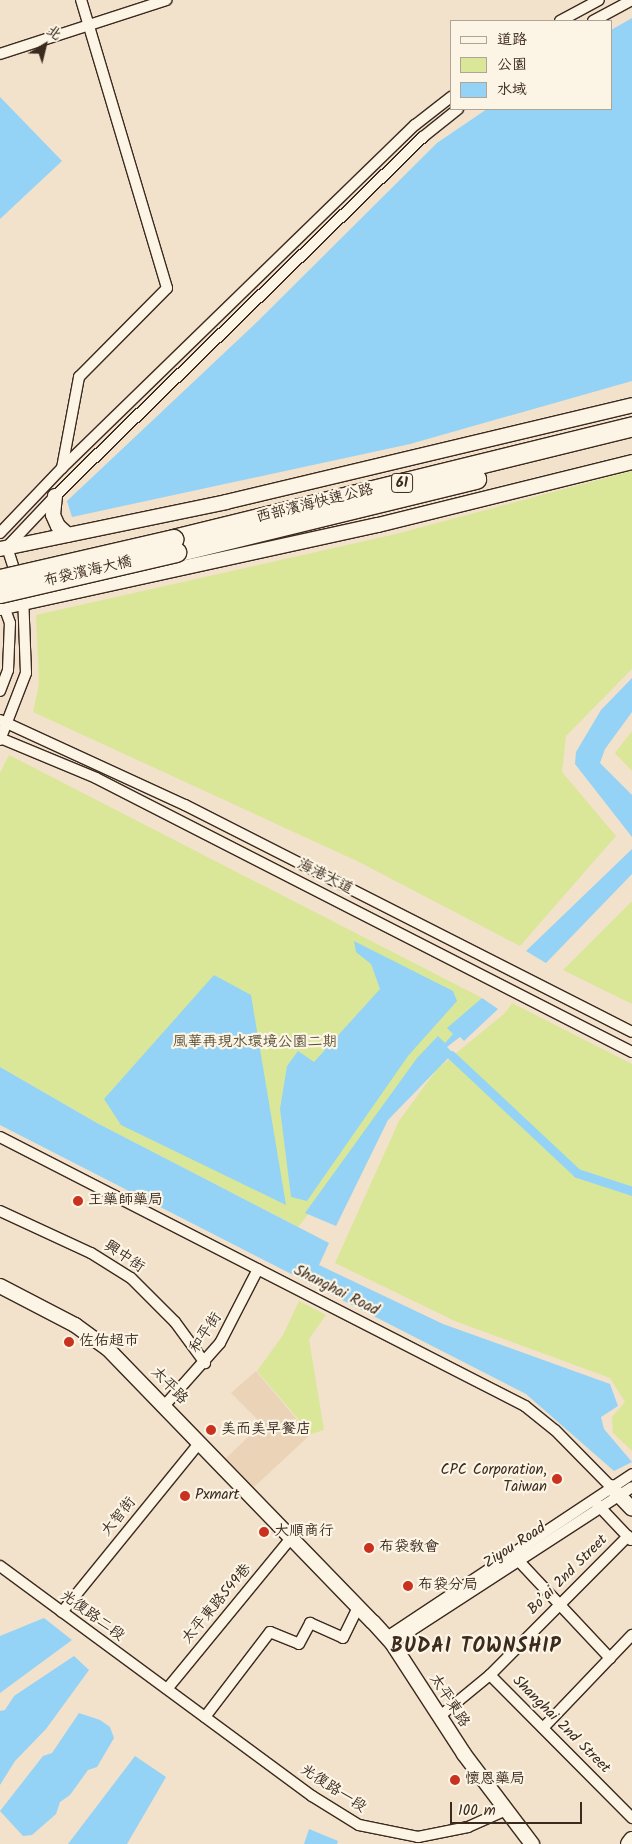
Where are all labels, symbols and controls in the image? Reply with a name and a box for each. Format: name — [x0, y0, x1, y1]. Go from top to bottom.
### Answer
north arrow — [20, 20, 70, 70]
text: 北 — [42, 20, 66, 46]
legend — [450, 20, 612, 110]
text: 道路 — [497, 28, 527, 52]
text: 公園 — [497, 53, 527, 77]
text: 水域 — [497, 78, 527, 102]
road number: 61 — [391, 472, 413, 494]
street label: 西部濱海快速公路 — [255, 481, 375, 527]
street label: 布袋濱海大橋 — [42, 553, 134, 591]
street label: 海港大道 — [294, 855, 356, 899]
park label: 風華再現水環境公園二期 — [173, 1034, 337, 1052]
place label: 王藥師藥局 — [88, 1192, 163, 1210]
marker: 王藥師藥局 — [72, 1195, 84, 1207]
street label: 興中街 — [100, 1237, 148, 1277]
street label: Shanghai Road — [291, 1262, 381, 1320]
street label: 和平街 — [186, 1309, 226, 1357]
place label: 佐佑超市 — [79, 1333, 139, 1351]
marker: 佐佑超市 — [63, 1336, 75, 1348]
street label: 太平路 — [147, 1364, 191, 1408]
place label: 美而美早餐店 — [221, 1421, 311, 1439]
marker: 美而美早餐店 — [205, 1424, 217, 1436]
place label: CPC Corporation, Taiwan — [441, 1461, 547, 1496]
marker: CPC Corporation, Taiwan — [551, 1473, 563, 1485]
place label: Pxmart — [195, 1487, 239, 1505]
marker: Pxmart — [179, 1490, 191, 1502]
street label: 大智街 — [98, 1494, 140, 1540]
street label: Ziyou Road — [481, 1519, 549, 1573]
place label: 大順商行 — [274, 1523, 334, 1541]
marker: 大順商行 — [258, 1526, 270, 1538]
street label: Bo’ai 2nd Street — [524, 1531, 612, 1619]
place label: 布袋教會 — [379, 1539, 439, 1557]
marker: 布袋教會 — [363, 1542, 375, 1554]
street label: 太平東路549巷 — [178, 1560, 256, 1648]
place label: 布袋分局 — [418, 1577, 478, 1595]
marker: 布袋分局 — [402, 1580, 414, 1592]
street label: 光復路二段 — [56, 1587, 128, 1645]
district label: BUDAI TOWNSHIP — [389, 1635, 563, 1659]
street label: 太平東路 — [425, 1671, 473, 1731]
street label: Shanghai 2nd Street — [508, 1672, 614, 1778]
street label: 光復路一段 — [297, 1761, 369, 1817]
place label: 懷恩藥局 — [465, 1771, 525, 1789]
marker: 懷恩藥局 — [449, 1774, 461, 1786]
scale bar — [452, 1792, 584, 1824]
text: 100 m — [458, 1799, 496, 1823]

